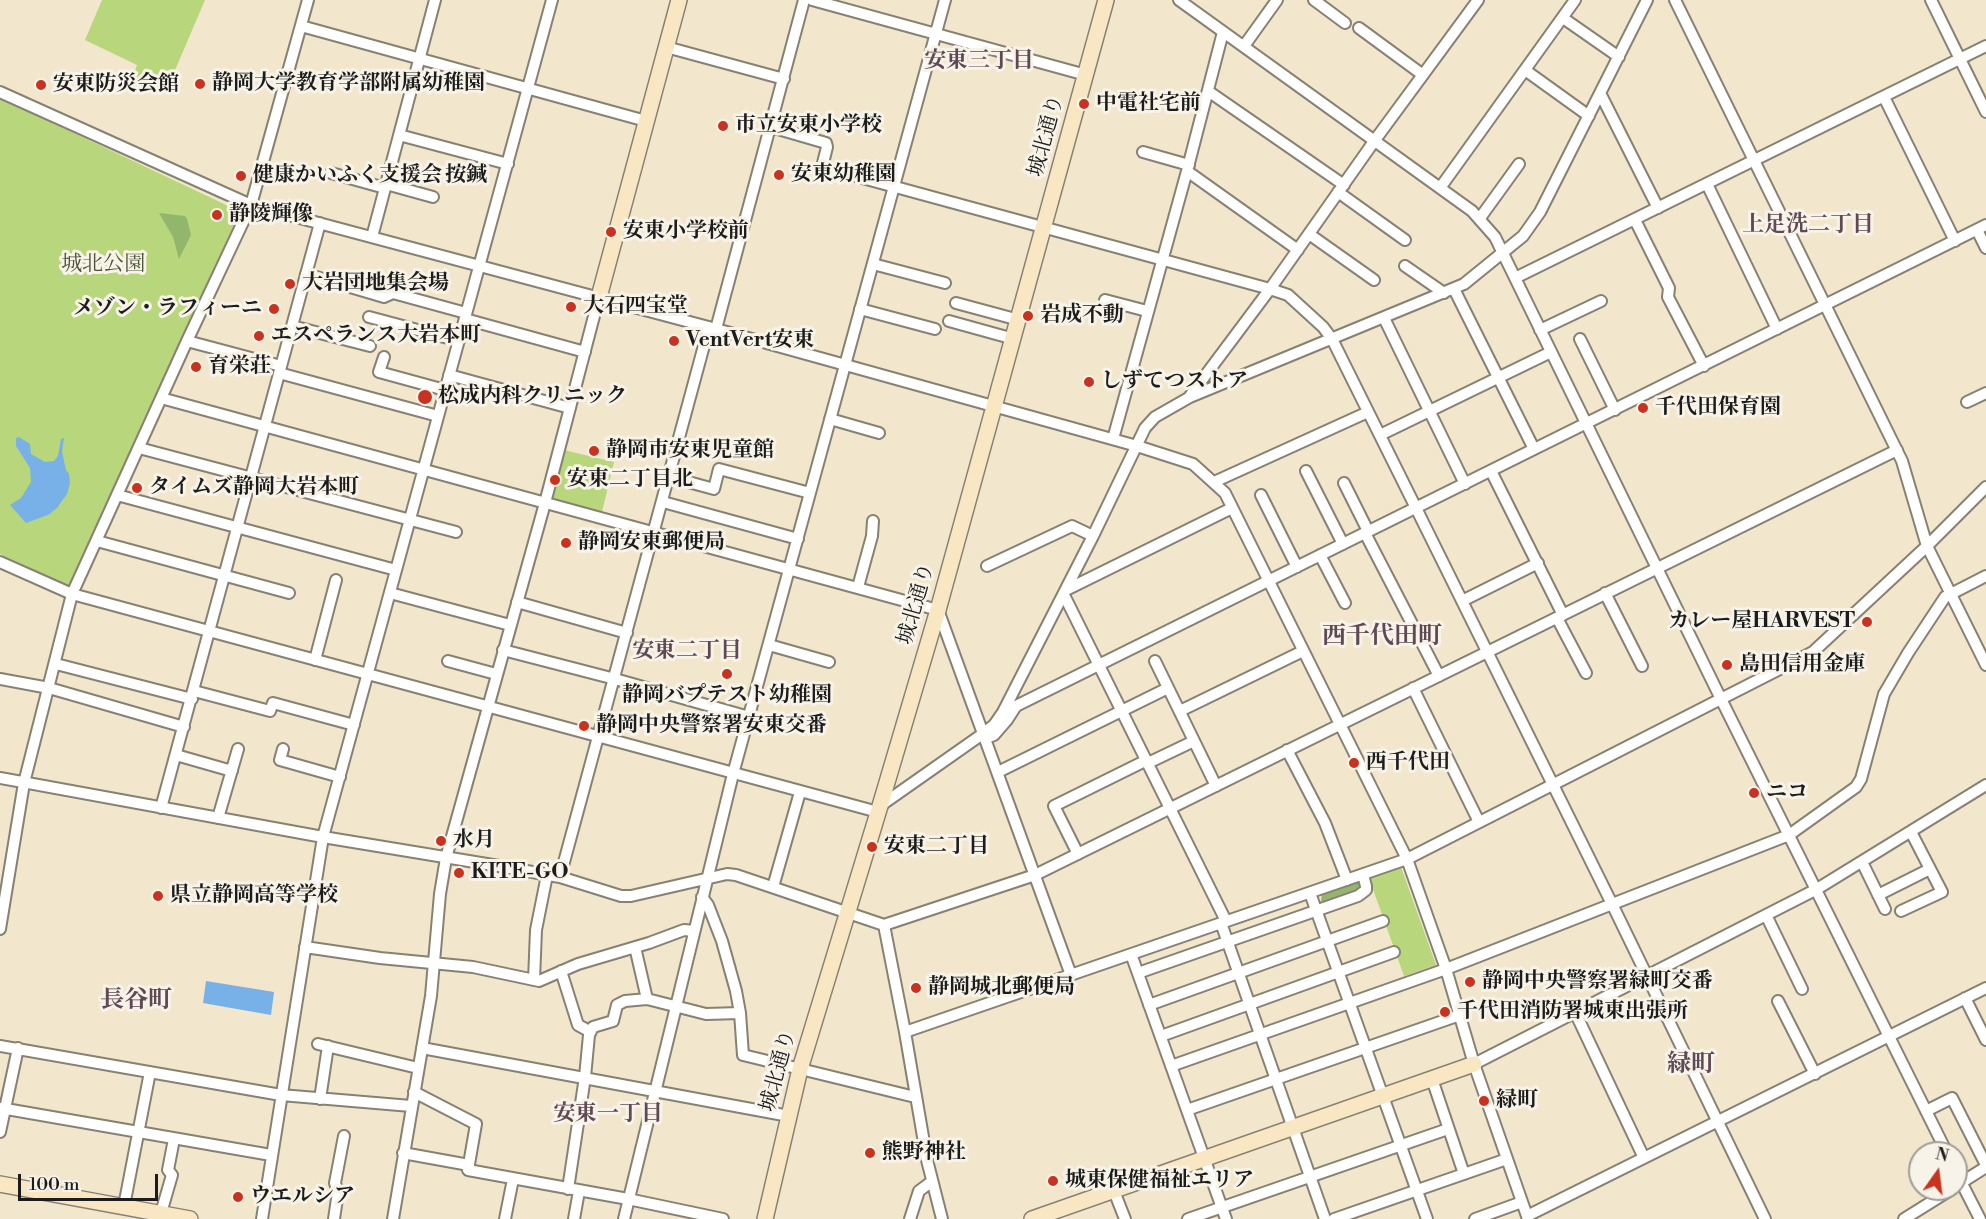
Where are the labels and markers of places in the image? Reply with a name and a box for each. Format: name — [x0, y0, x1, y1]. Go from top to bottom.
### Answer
place label: 静岡大学教育学部附属幼稚園 — [212, 71, 485, 97]
place label: 安東防災会館 — [53, 72, 179, 98]
marker: 静岡大学教育学部附属幼稚園 — [193, 77, 207, 91]
marker: 安東防災会館 — [34, 78, 48, 92]
place label: 中電社宅前 — [1096, 91, 1201, 117]
marker: 中電社宅前 — [1077, 97, 1091, 111]
place label: 市立安東小学校 — [735, 113, 882, 139]
marker: 市立安東小学校 — [716, 119, 730, 133]
place label: 安東幼稚園 — [791, 162, 896, 188]
place label: 健康かいふく支援会 按鍼 — [253, 163, 487, 189]
marker: 安東幼稚園 — [772, 168, 786, 182]
marker: 健康かいふく支援会 按鍼 — [234, 169, 248, 183]
place label: 静陵輝像 — [229, 202, 313, 228]
marker: 静陵輝像 — [210, 208, 224, 222]
place label: 安東小学校前 — [623, 219, 749, 245]
marker: 安東小学校前 — [604, 225, 618, 239]
place label: 大岩団地集会場 — [302, 271, 449, 297]
marker: 大岩団地集会場 — [283, 277, 297, 291]
place label: 大石四宝堂 — [583, 294, 688, 320]
place label: メゾン・ラフィーニ — [73, 296, 262, 322]
marker: 大石四宝堂 — [564, 300, 578, 314]
marker: メゾン・ラフィーニ — [267, 302, 281, 316]
place label: 岩成不動 — [1040, 303, 1124, 329]
marker: 岩成不動 — [1021, 309, 1035, 323]
place label: エスペランス大岩本町 — [271, 323, 481, 349]
place label: VentVert安東 — [686, 328, 814, 354]
marker: エスペランス大岩本町 — [252, 329, 266, 343]
marker: VentVert安東 — [667, 334, 681, 348]
place label: 育栄荘 — [208, 354, 271, 380]
marker: 育栄荘 — [189, 360, 203, 374]
place label: しずてつストア — [1101, 369, 1248, 395]
marker: しずてつストア — [1082, 375, 1096, 389]
place label: 松成内科クリニック — [438, 384, 627, 410]
marker: 松成内科クリニック — [416, 388, 434, 406]
place label: 千代田保育園 — [1655, 395, 1781, 421]
marker: 千代田保育園 — [1636, 401, 1650, 415]
place label: 静岡市安東児童館 — [606, 438, 774, 464]
marker: 静岡市安東児童館 — [587, 444, 601, 458]
place label: 安東二丁目北 — [567, 467, 693, 493]
marker: 安東二丁目北 — [548, 473, 562, 487]
place label: タイムズ静岡大岩本町 — [149, 475, 359, 501]
marker: タイムズ静岡大岩本町 — [130, 481, 144, 495]
place label: 静岡安東郵便局 — [578, 530, 725, 556]
marker: 静岡安東郵便局 — [559, 536, 573, 550]
place label: カレー屋HARVEST — [1668, 609, 1855, 635]
marker: カレー屋HARVEST — [1860, 615, 1874, 629]
place label: 島田信用金庫 — [1739, 652, 1865, 678]
marker: 島田信用金庫 — [1720, 658, 1734, 672]
marker: 静岡バプテスト幼稚園 — [720, 667, 734, 681]
place label: 静岡バプテスト幼稚園 — [622, 683, 832, 709]
place label: 静岡中央警察署安東交番 — [596, 713, 827, 739]
marker: 静岡中央警察署安東交番 — [577, 719, 591, 733]
place label: 西千代田 — [1366, 750, 1450, 776]
marker: 西千代田 — [1347, 756, 1361, 770]
place label: ニコ — [1766, 780, 1808, 806]
marker: ニコ — [1747, 786, 1761, 800]
place label: 水月 — [453, 828, 495, 854]
marker: 水月 — [434, 834, 448, 848]
place label: 安東二丁目 — [884, 834, 989, 860]
marker: 安東二丁目 — [865, 840, 879, 854]
place label: KITE-GO — [471, 860, 569, 886]
marker: KITE-GO — [452, 866, 466, 880]
place label: 県立静岡高等学校 — [170, 883, 338, 909]
marker: 県立静岡高等学校 — [151, 889, 165, 903]
place label: 静岡中央警察署緑町交番 — [1482, 969, 1713, 995]
place label: 静岡城北郵便局 — [928, 975, 1075, 1001]
marker: 静岡中央警察署緑町交番 — [1463, 975, 1477, 989]
marker: 静岡城北郵便局 — [909, 981, 923, 995]
place label: 千代田消防署城東出張所 — [1457, 999, 1688, 1025]
marker: 千代田消防署城東出張所 — [1438, 1005, 1452, 1019]
place label: 緑町 — [1496, 1088, 1538, 1114]
marker: 緑町 — [1477, 1094, 1491, 1108]
place label: 熊野神社 — [882, 1140, 966, 1166]
marker: 熊野神社 — [863, 1146, 877, 1160]
place label: 城東保健福祉エリア — [1065, 1168, 1254, 1194]
marker: 城東保健福祉エリア — [1046, 1174, 1060, 1188]
place label: ウエルシア — [250, 1184, 355, 1210]
marker: ウエルシア — [231, 1190, 245, 1204]

